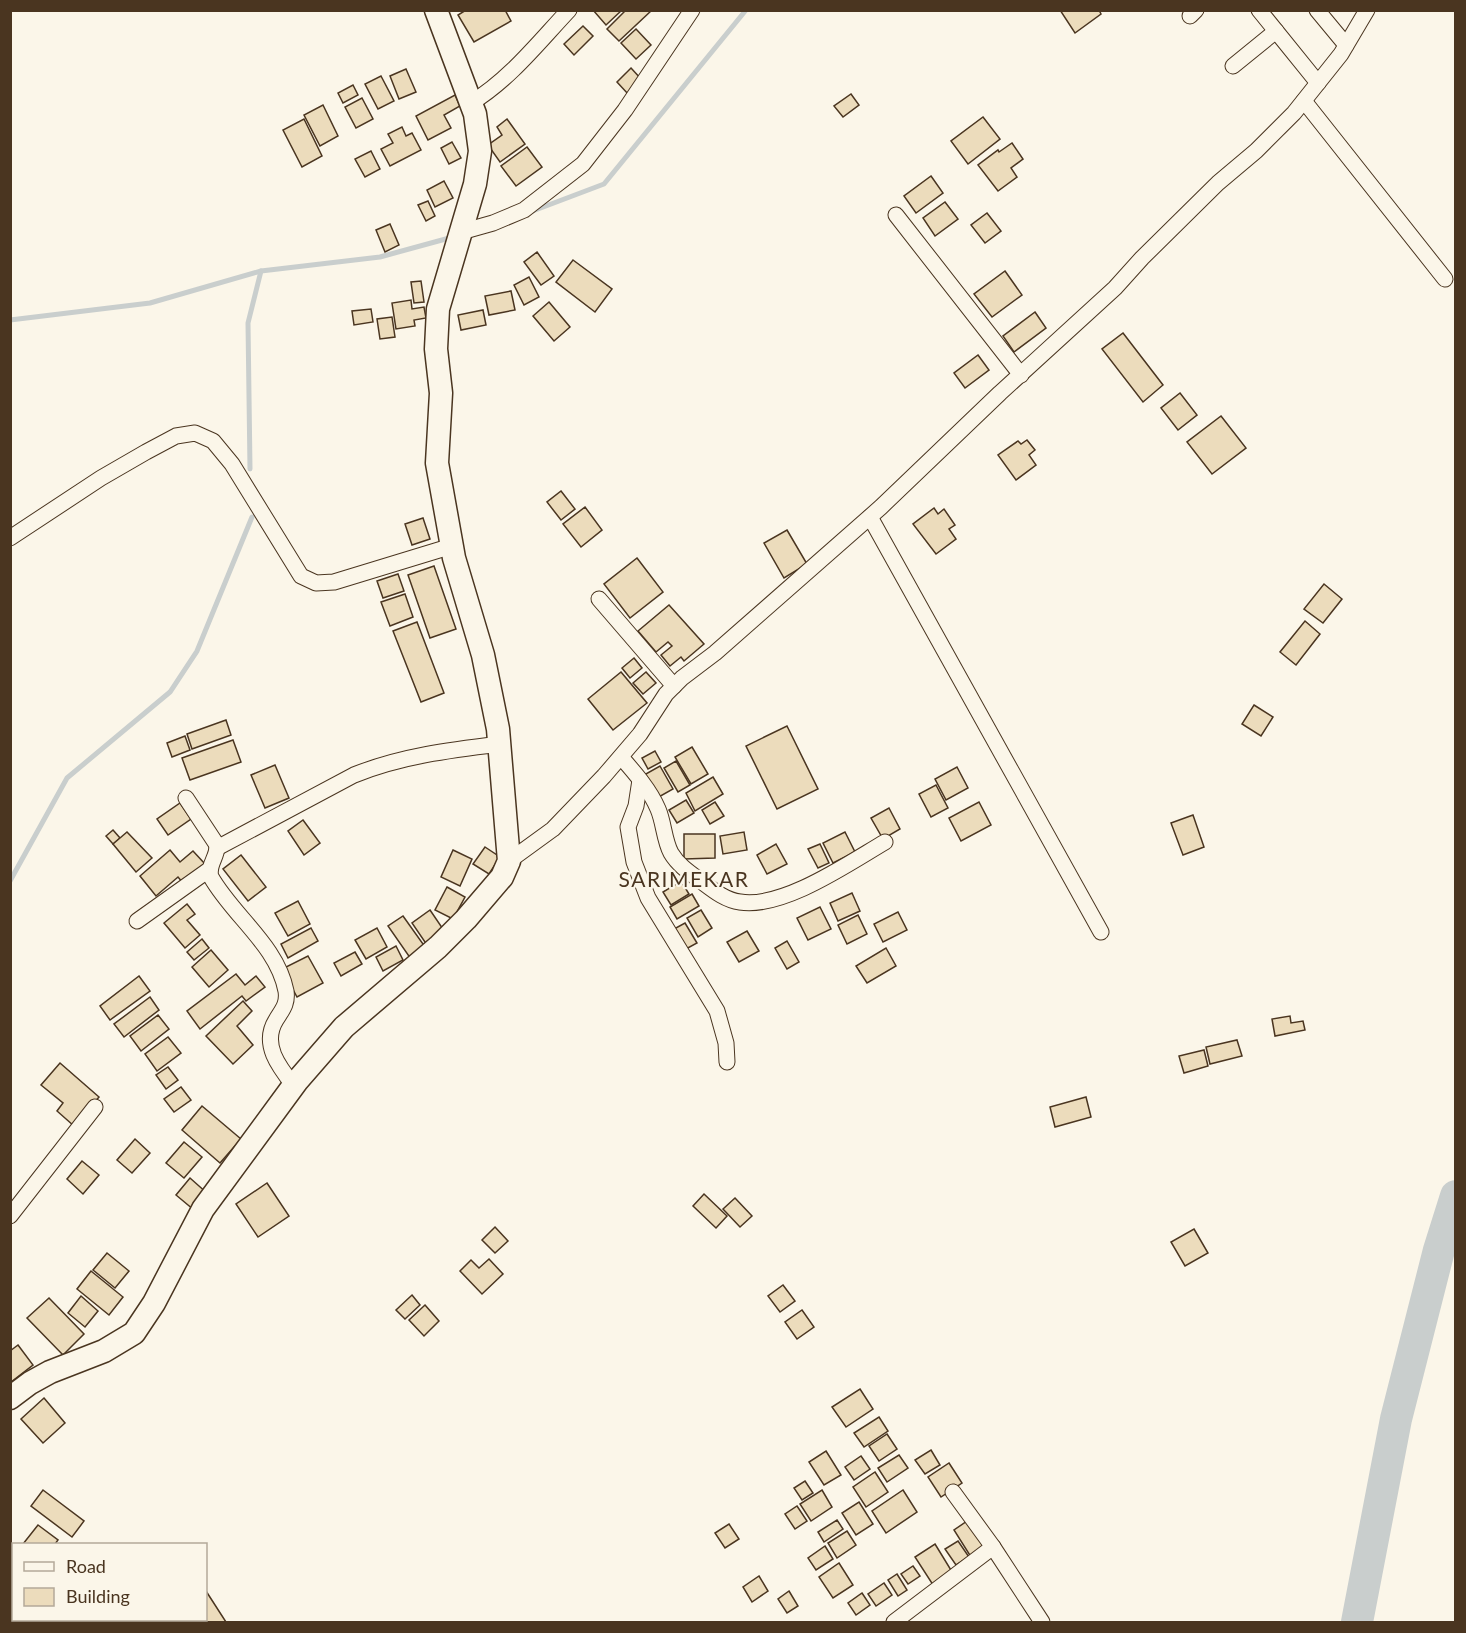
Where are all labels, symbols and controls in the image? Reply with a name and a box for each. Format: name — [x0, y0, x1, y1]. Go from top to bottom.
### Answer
district label: SARIMEKAR — [619, 866, 749, 891]
legend — [12, 1543, 207, 1621]
text: Road — [66, 1555, 106, 1577]
text: Building — [66, 1585, 130, 1607]

